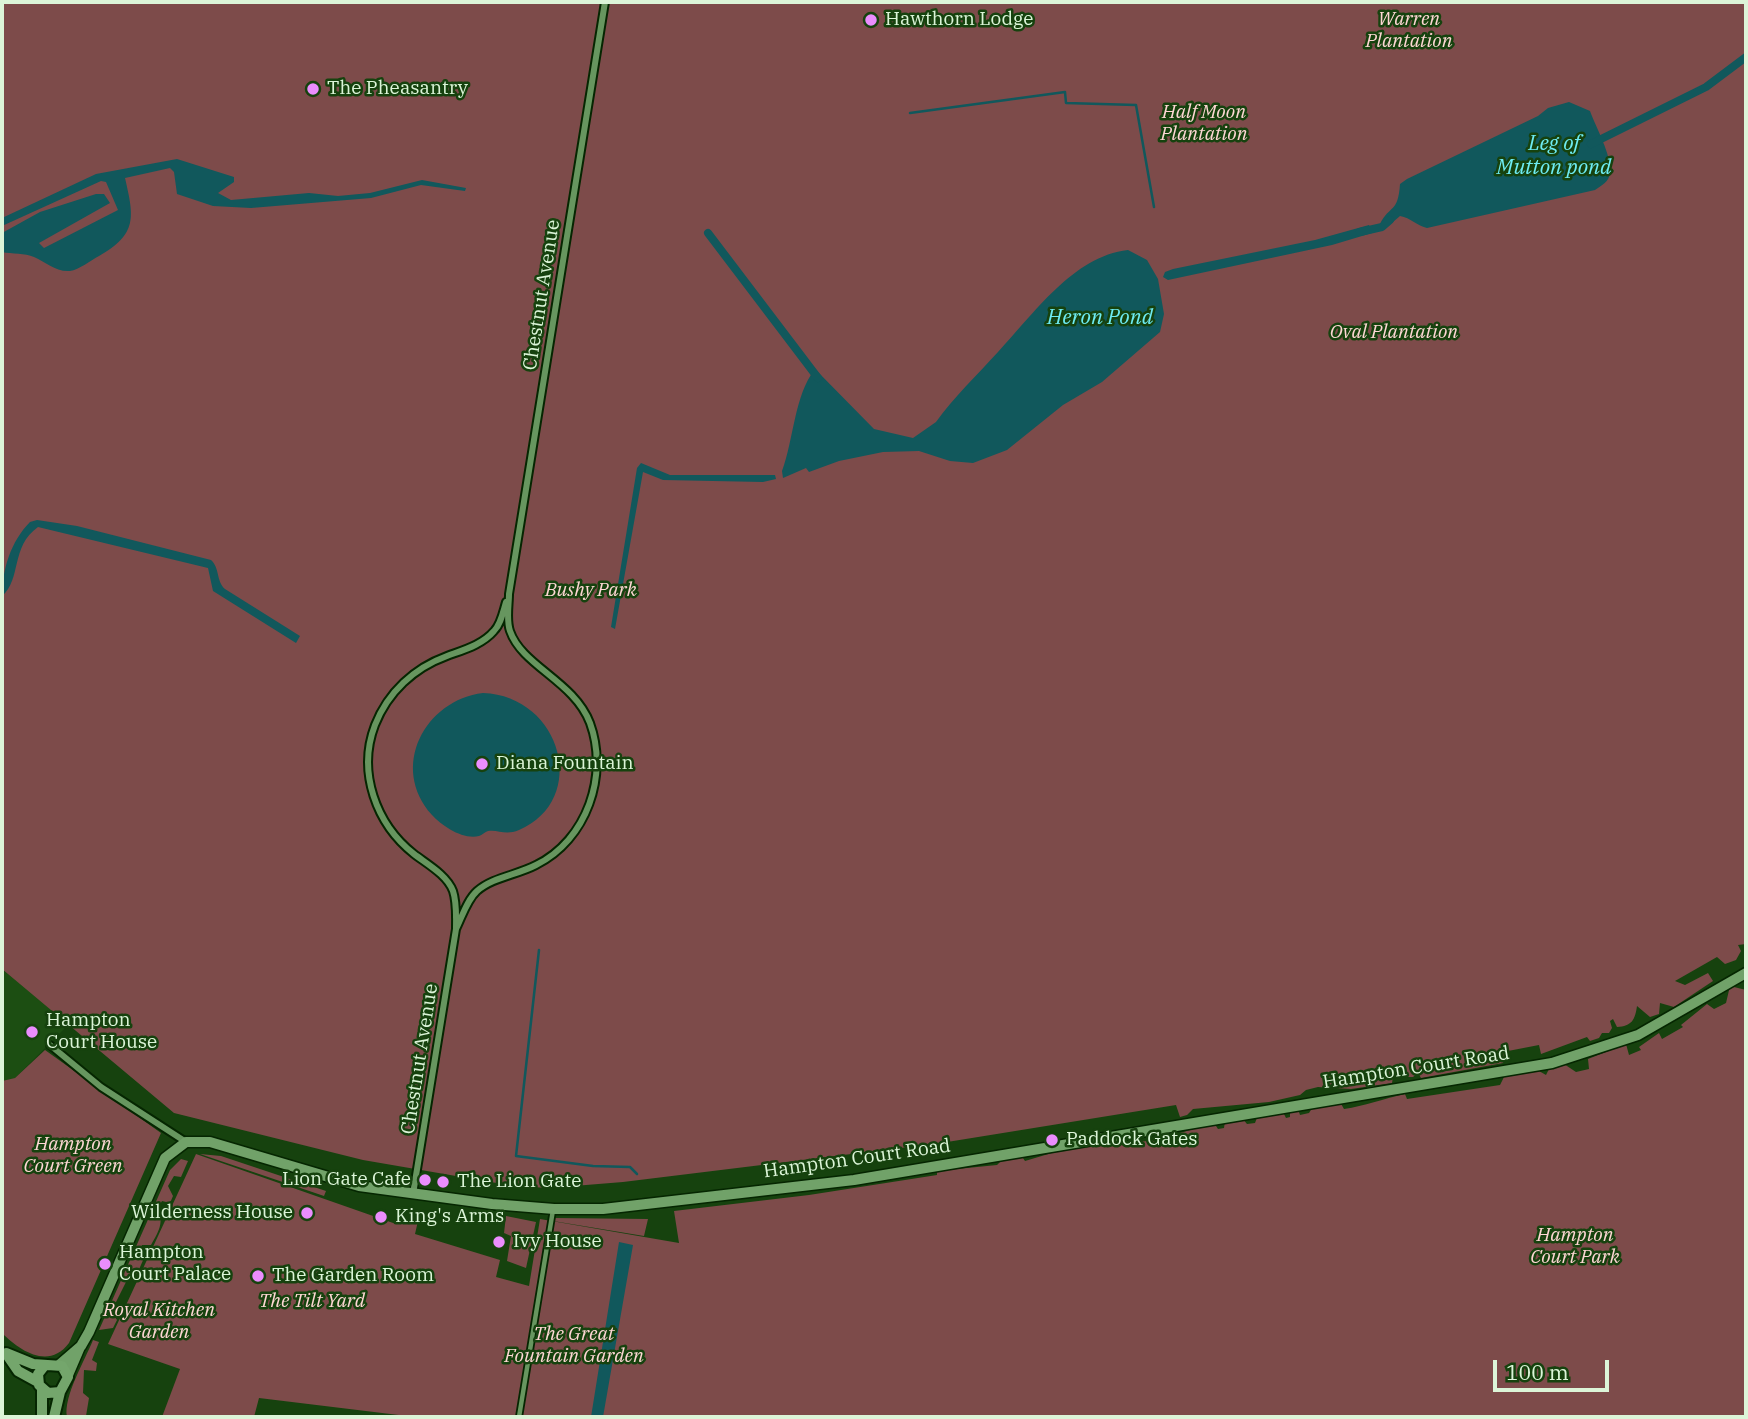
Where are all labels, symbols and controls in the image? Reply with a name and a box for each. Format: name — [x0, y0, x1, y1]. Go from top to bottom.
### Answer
place label: Hawthorn Lodge — [885, 9, 1033, 31]
park label: Warren Plantation — [1365, 9, 1453, 53]
marker: Hawthorn Lodge — [863, 12, 879, 28]
place label: The Pheasantry — [327, 78, 468, 100]
marker: The Pheasantry — [305, 81, 321, 97]
park label: Half Moon Plantation — [1160, 102, 1248, 146]
water label: Leg of Mutton pond — [1497, 131, 1611, 181]
street label: Chestnut Avenue — [519, 218, 565, 372]
water label: Heron Pond — [1047, 305, 1153, 331]
park label: Oval Plantation — [1330, 322, 1458, 344]
park label: Bushy Park — [545, 580, 637, 602]
place label: Diana Fountain — [496, 753, 634, 775]
marker: Diana Fountain — [474, 756, 490, 772]
street label: Chestnut Avenue — [397, 982, 443, 1136]
place label: Hampton Court House — [46, 1010, 157, 1054]
marker: Hampton Court House — [24, 1024, 40, 1040]
street label: Hampton Court Road — [1321, 1042, 1511, 1094]
place label: Paddock Gates — [1066, 1129, 1198, 1151]
marker: Paddock Gates — [1044, 1132, 1060, 1148]
park label: Hampton Court Green — [24, 1134, 122, 1178]
street label: Hampton Court Road — [762, 1135, 952, 1183]
place label: Lion Gate Cafe — [282, 1169, 411, 1191]
place label: The Lion Gate — [457, 1171, 581, 1193]
marker: Lion Gate Cafe — [417, 1172, 433, 1188]
marker: The Lion Gate — [435, 1174, 451, 1190]
place label: Wilderness House — [131, 1202, 293, 1224]
marker: Wilderness House — [299, 1205, 315, 1221]
place label: King's Arms — [395, 1206, 504, 1228]
marker: King's Arms — [373, 1209, 389, 1225]
park label: Hampton Court Park — [1530, 1225, 1620, 1269]
place label: Ivy House — [513, 1231, 602, 1253]
marker: Ivy House — [491, 1234, 507, 1250]
place label: Hampton Court Palace — [119, 1242, 231, 1286]
marker: Hampton Court Palace — [97, 1256, 113, 1272]
place label: The Garden Room — [272, 1265, 434, 1287]
marker: The Garden Room — [250, 1268, 266, 1284]
park label: The Tilt Yard — [259, 1291, 365, 1313]
park label: Royal Kitchen Garden — [103, 1300, 215, 1344]
park label: The Great Fountain Garden — [504, 1324, 644, 1368]
scale bar — [1496, 1346, 1612, 1390]
text: 100 m — [1506, 1358, 1569, 1386]

